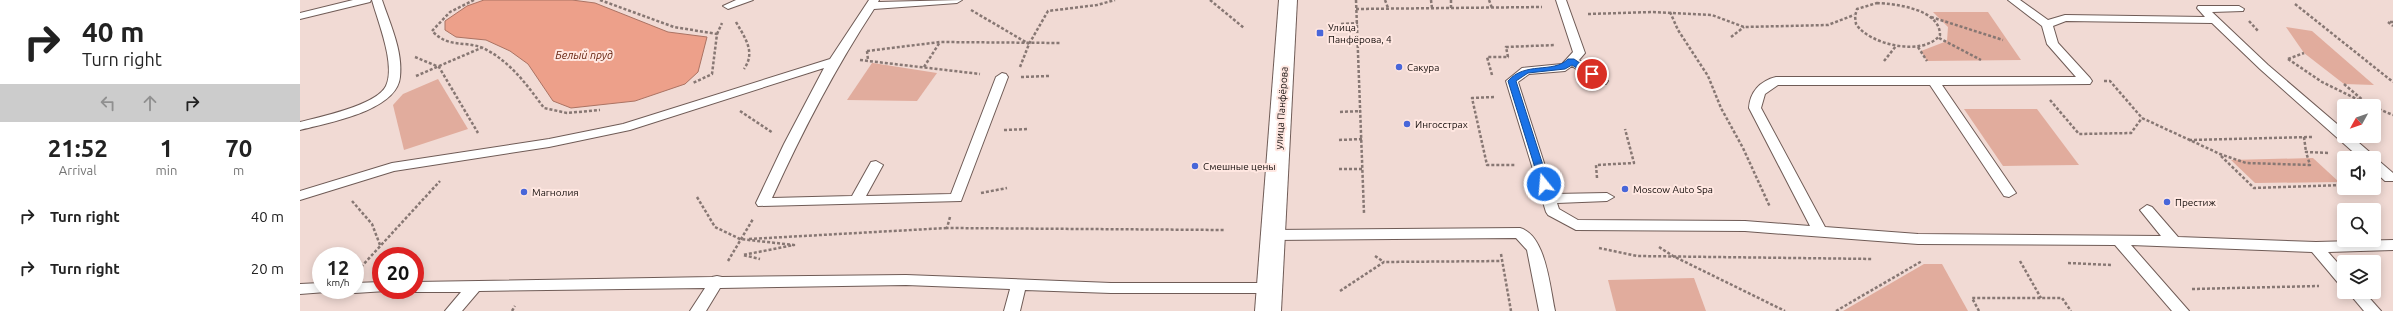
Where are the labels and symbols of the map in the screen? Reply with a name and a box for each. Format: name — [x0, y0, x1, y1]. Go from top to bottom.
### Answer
place label: Улица Панфёрова, 4 — [1328, 22, 1392, 45]
marker: Улица Панфёрова, 4 — [1315, 28, 1325, 38]
water label: Белый пруд — [555, 49, 613, 61]
pin — [1575, 57, 1609, 91]
marker: Сакура — [1394, 62, 1404, 72]
place label: Сакура — [1407, 62, 1439, 73]
street label: улица Панфёрова — [1273, 66, 1290, 150]
north arrow — [2337, 99, 2381, 143]
marker: Ингосстрах — [1402, 119, 1412, 129]
place label: Ингосстрах — [1415, 119, 1468, 130]
marker: Смешные цены — [1190, 161, 1200, 171]
place label: Смешные цены — [1203, 161, 1276, 172]
position arrow — [1523, 163, 1565, 205]
marker: Moscow Auto Spa — [1620, 184, 1630, 194]
place label: Moscow Auto Spa — [1633, 184, 1713, 195]
marker: Магнолия — [519, 187, 529, 197]
place label: Магнолия — [532, 187, 579, 198]
marker: Престиж — [2162, 197, 2172, 207]
place label: Престиж — [2175, 197, 2216, 208]
speed limit sign: 20 — [372, 247, 424, 299]

